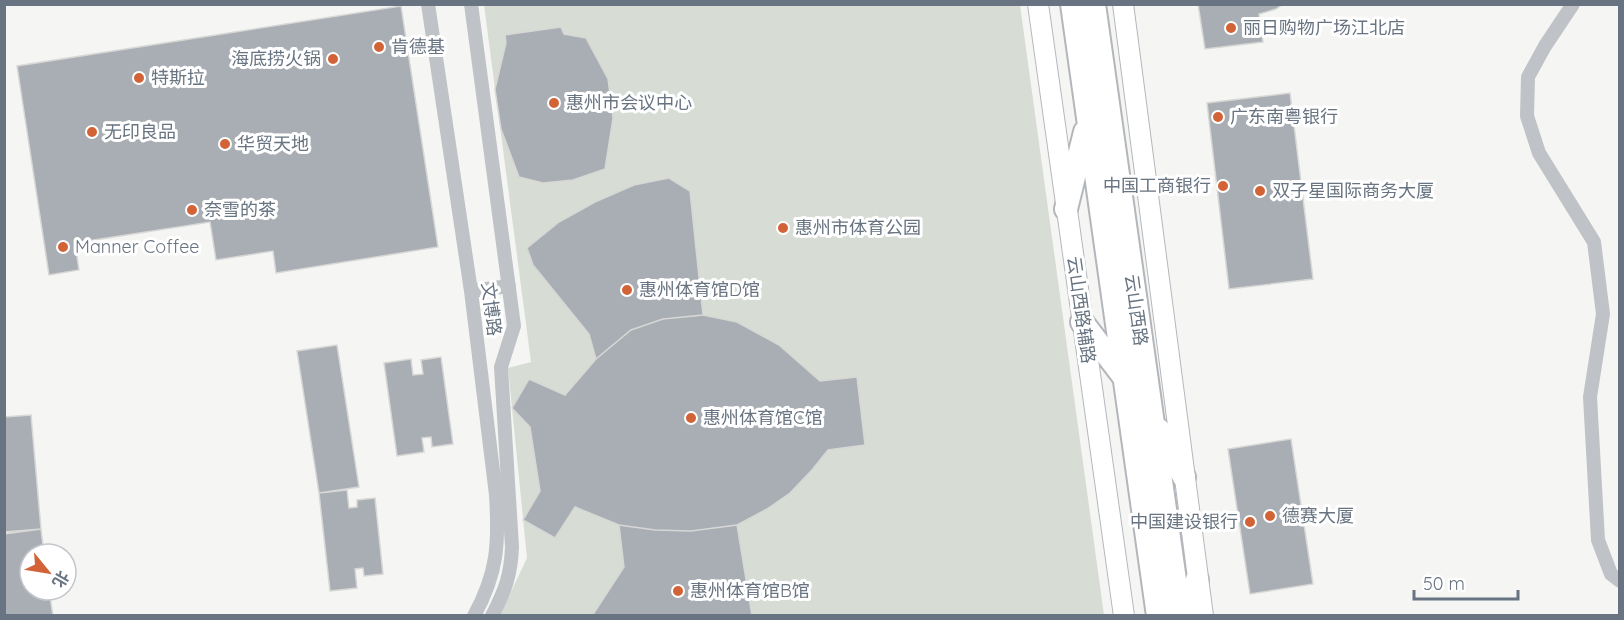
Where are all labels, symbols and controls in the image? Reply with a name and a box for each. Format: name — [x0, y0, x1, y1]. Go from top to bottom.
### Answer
place label: 丽日购物广场江北店 — [1243, 16, 1405, 39]
marker: 丽日购物广场江北店 — [1224, 21, 1238, 35]
place label: 肯德基 — [391, 35, 445, 58]
marker: 肯德基 — [372, 40, 386, 54]
place label: 海底捞火锅 — [231, 47, 321, 70]
marker: 海底捞火锅 — [326, 52, 340, 66]
place label: 特斯拉 — [151, 66, 205, 89]
marker: 特斯拉 — [132, 71, 146, 85]
place label: 惠州市会议中心 — [566, 91, 692, 114]
marker: 惠州市会议中心 — [547, 96, 561, 110]
place label: 广东南粤银行 — [1230, 105, 1338, 128]
marker: 广东南粤银行 — [1211, 110, 1225, 124]
place label: 无印良品 — [104, 120, 176, 143]
marker: 无印良品 — [85, 125, 99, 139]
place label: 华贸天地 — [237, 132, 309, 155]
marker: 华贸天地 — [218, 137, 232, 151]
place label: 中国工商银行 — [1103, 174, 1211, 197]
marker: 中国工商银行 — [1216, 179, 1230, 193]
place label: 双子星国际商务大厦 — [1272, 179, 1434, 202]
marker: 双子星国际商务大厦 — [1253, 184, 1267, 198]
place label: 奈雪的茶 — [204, 198, 276, 221]
marker: 奈雪的茶 — [185, 203, 199, 217]
place label: 惠州市体育公园 — [795, 216, 921, 239]
marker: 惠州市体育公园 — [776, 221, 790, 235]
place label: Manner Coffee — [75, 235, 200, 258]
marker: Manner Coffee — [56, 240, 70, 254]
street label: 云山西路辅路 — [1063, 255, 1100, 365]
street label: 云山西路 — [1120, 273, 1153, 347]
place label: 惠州体育馆D馆 — [639, 278, 760, 301]
street label: 文博路 — [477, 281, 506, 337]
marker: 惠州体育馆D馆 — [620, 283, 634, 297]
place label: 惠州体育馆C馆 — [703, 406, 823, 429]
marker: 惠州体育馆C馆 — [684, 411, 698, 425]
place label: 德赛大厦 — [1282, 504, 1354, 527]
marker: 德赛大厦 — [1263, 509, 1277, 523]
place label: 中国建设银行 — [1130, 510, 1238, 533]
marker: 中国建设银行 — [1243, 515, 1257, 529]
north arrow — [18, 542, 78, 602]
scale bar — [1414, 563, 1518, 601]
text: 北 — [48, 568, 74, 591]
text: 50 m — [1423, 572, 1465, 595]
place label: 惠州体育馆B馆 — [690, 579, 810, 602]
marker: 惠州体育馆B馆 — [671, 584, 685, 598]

